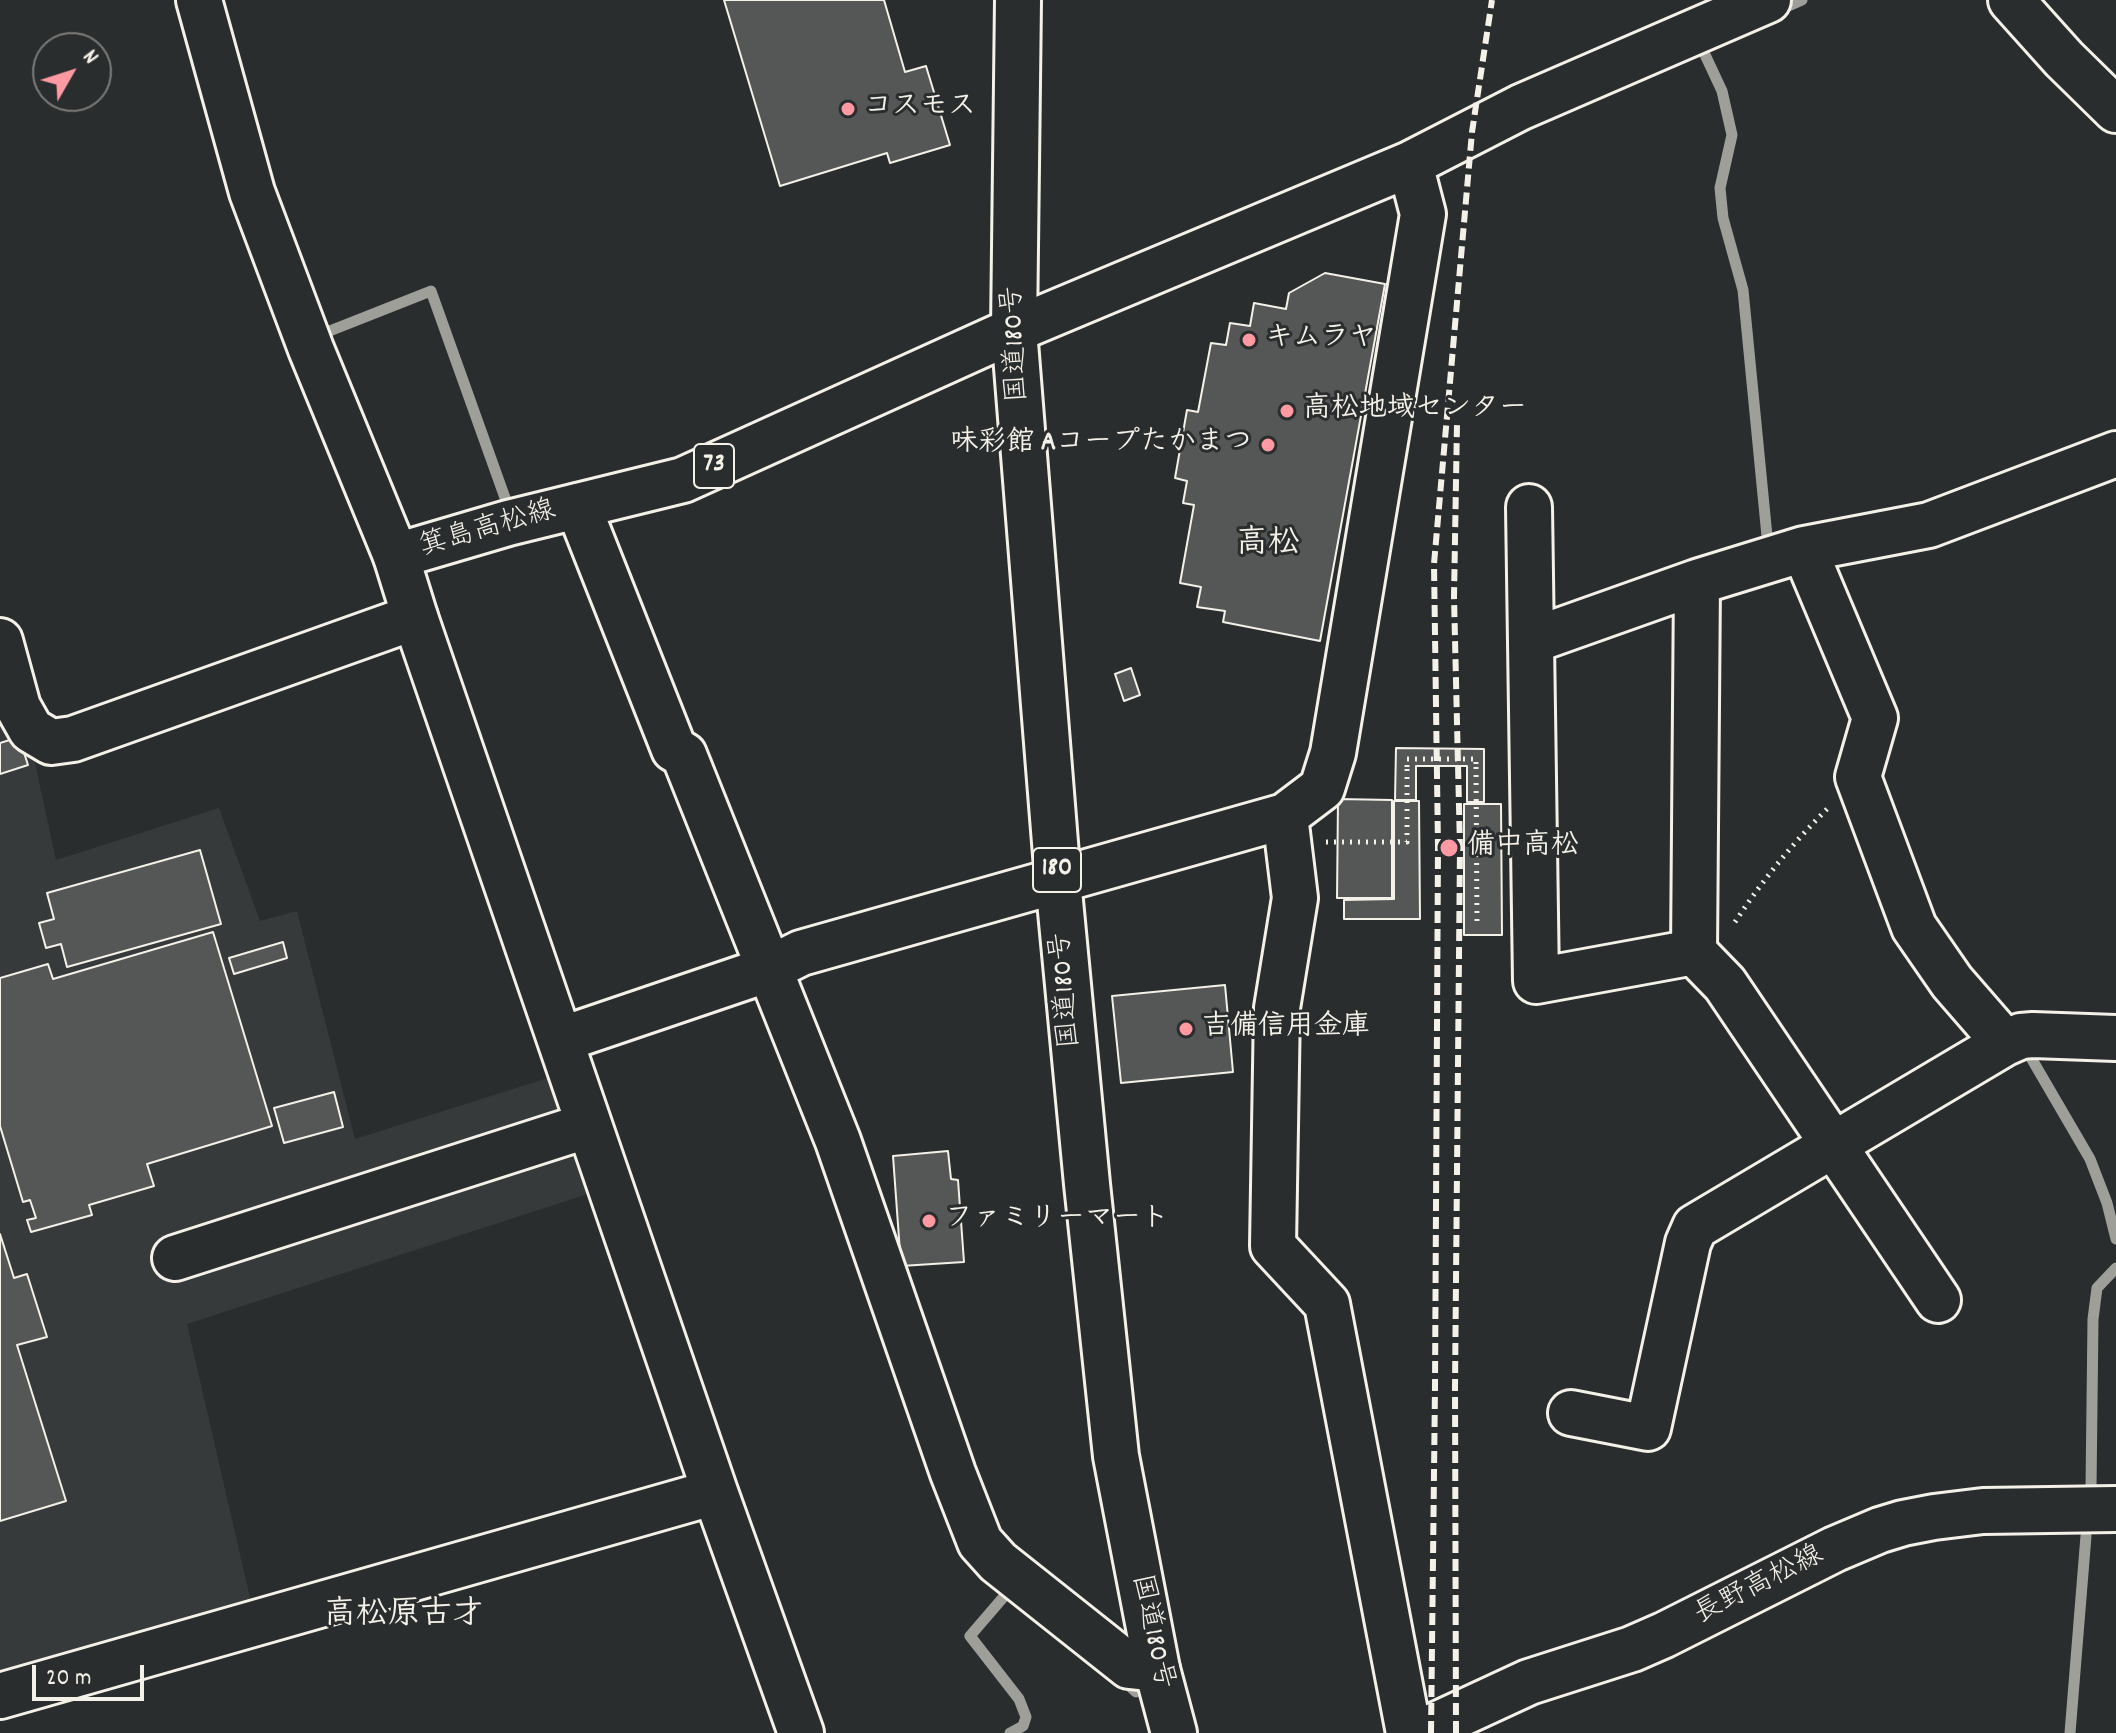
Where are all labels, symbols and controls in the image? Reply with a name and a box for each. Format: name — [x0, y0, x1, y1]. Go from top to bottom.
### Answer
north arrow — [32, 32, 112, 112]
text: N — [74, 44, 105, 72]
place label: コスモス — [864, 92, 976, 126]
marker: コスモス — [839, 100, 857, 118]
street label: 国道180号 — [998, 285, 1038, 403]
place label: キムラヤ — [1265, 323, 1377, 357]
marker: キムラヤ — [1240, 331, 1258, 349]
place label: 高松地域センター — [1303, 394, 1527, 428]
marker: 高松地域センター — [1278, 402, 1296, 420]
place label: 味彩館 Aコープたかまつ — [950, 428, 1252, 462]
marker: 味彩館 Aコープたかまつ — [1259, 436, 1277, 454]
road number: 73 — [694, 444, 734, 488]
street label: 箕島高松線 — [416, 496, 560, 566]
district label: 高松 — [1236, 528, 1300, 566]
place label: 備中高松 — [1467, 831, 1579, 865]
marker: 備中高松 — [1438, 837, 1460, 859]
road number: 180 — [1033, 848, 1081, 892]
street label: 国道180号 — [1046, 930, 1090, 1050]
place label: 吉備信用金庫 — [1202, 1012, 1370, 1046]
marker: 吉備信用金庫 — [1177, 1020, 1195, 1038]
place label: ファミリーマート — [945, 1204, 1169, 1238]
marker: ファミリーマート — [920, 1212, 938, 1230]
street label: 長野高松線 — [1690, 1540, 1830, 1634]
street label: 国道180号 — [1121, 1571, 1179, 1693]
district label: 高松原古才 — [324, 1599, 484, 1637]
scale bar — [36, 1649, 148, 1699]
text: 20 m — [46, 1662, 92, 1696]

